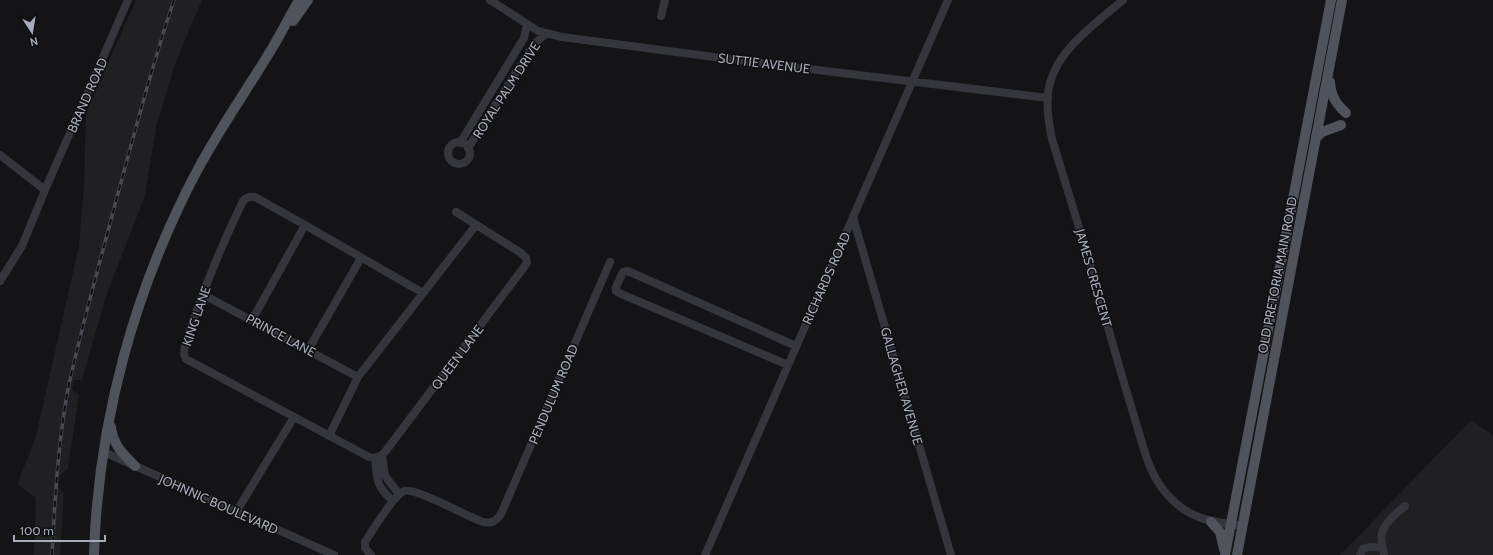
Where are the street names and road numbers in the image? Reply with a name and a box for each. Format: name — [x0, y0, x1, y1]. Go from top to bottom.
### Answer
street label: ROYAL PALM DRIVE — [469, 39, 543, 141]
street label: SUTTIE AVENUE — [717, 49, 811, 77]
street label: BRAND ROAD — [63, 55, 111, 135]
street label: OLD PRETORIA MAIN ROAD — [1254, 195, 1300, 355]
street label: JAMES CRESCENT — [1072, 226, 1116, 329]
street label: RICHARDS ROAD — [798, 229, 854, 327]
street label: KING LANE — [178, 284, 214, 348]
street label: PRINCE LANE — [243, 310, 319, 360]
street label: QUEEN LANE — [428, 322, 486, 392]
street label: GALLAGHER AVENUE — [878, 325, 926, 447]
street label: PENDULUM ROAD — [525, 342, 581, 446]
street label: JOHNNIC BOULEVARD — [156, 470, 281, 537]

